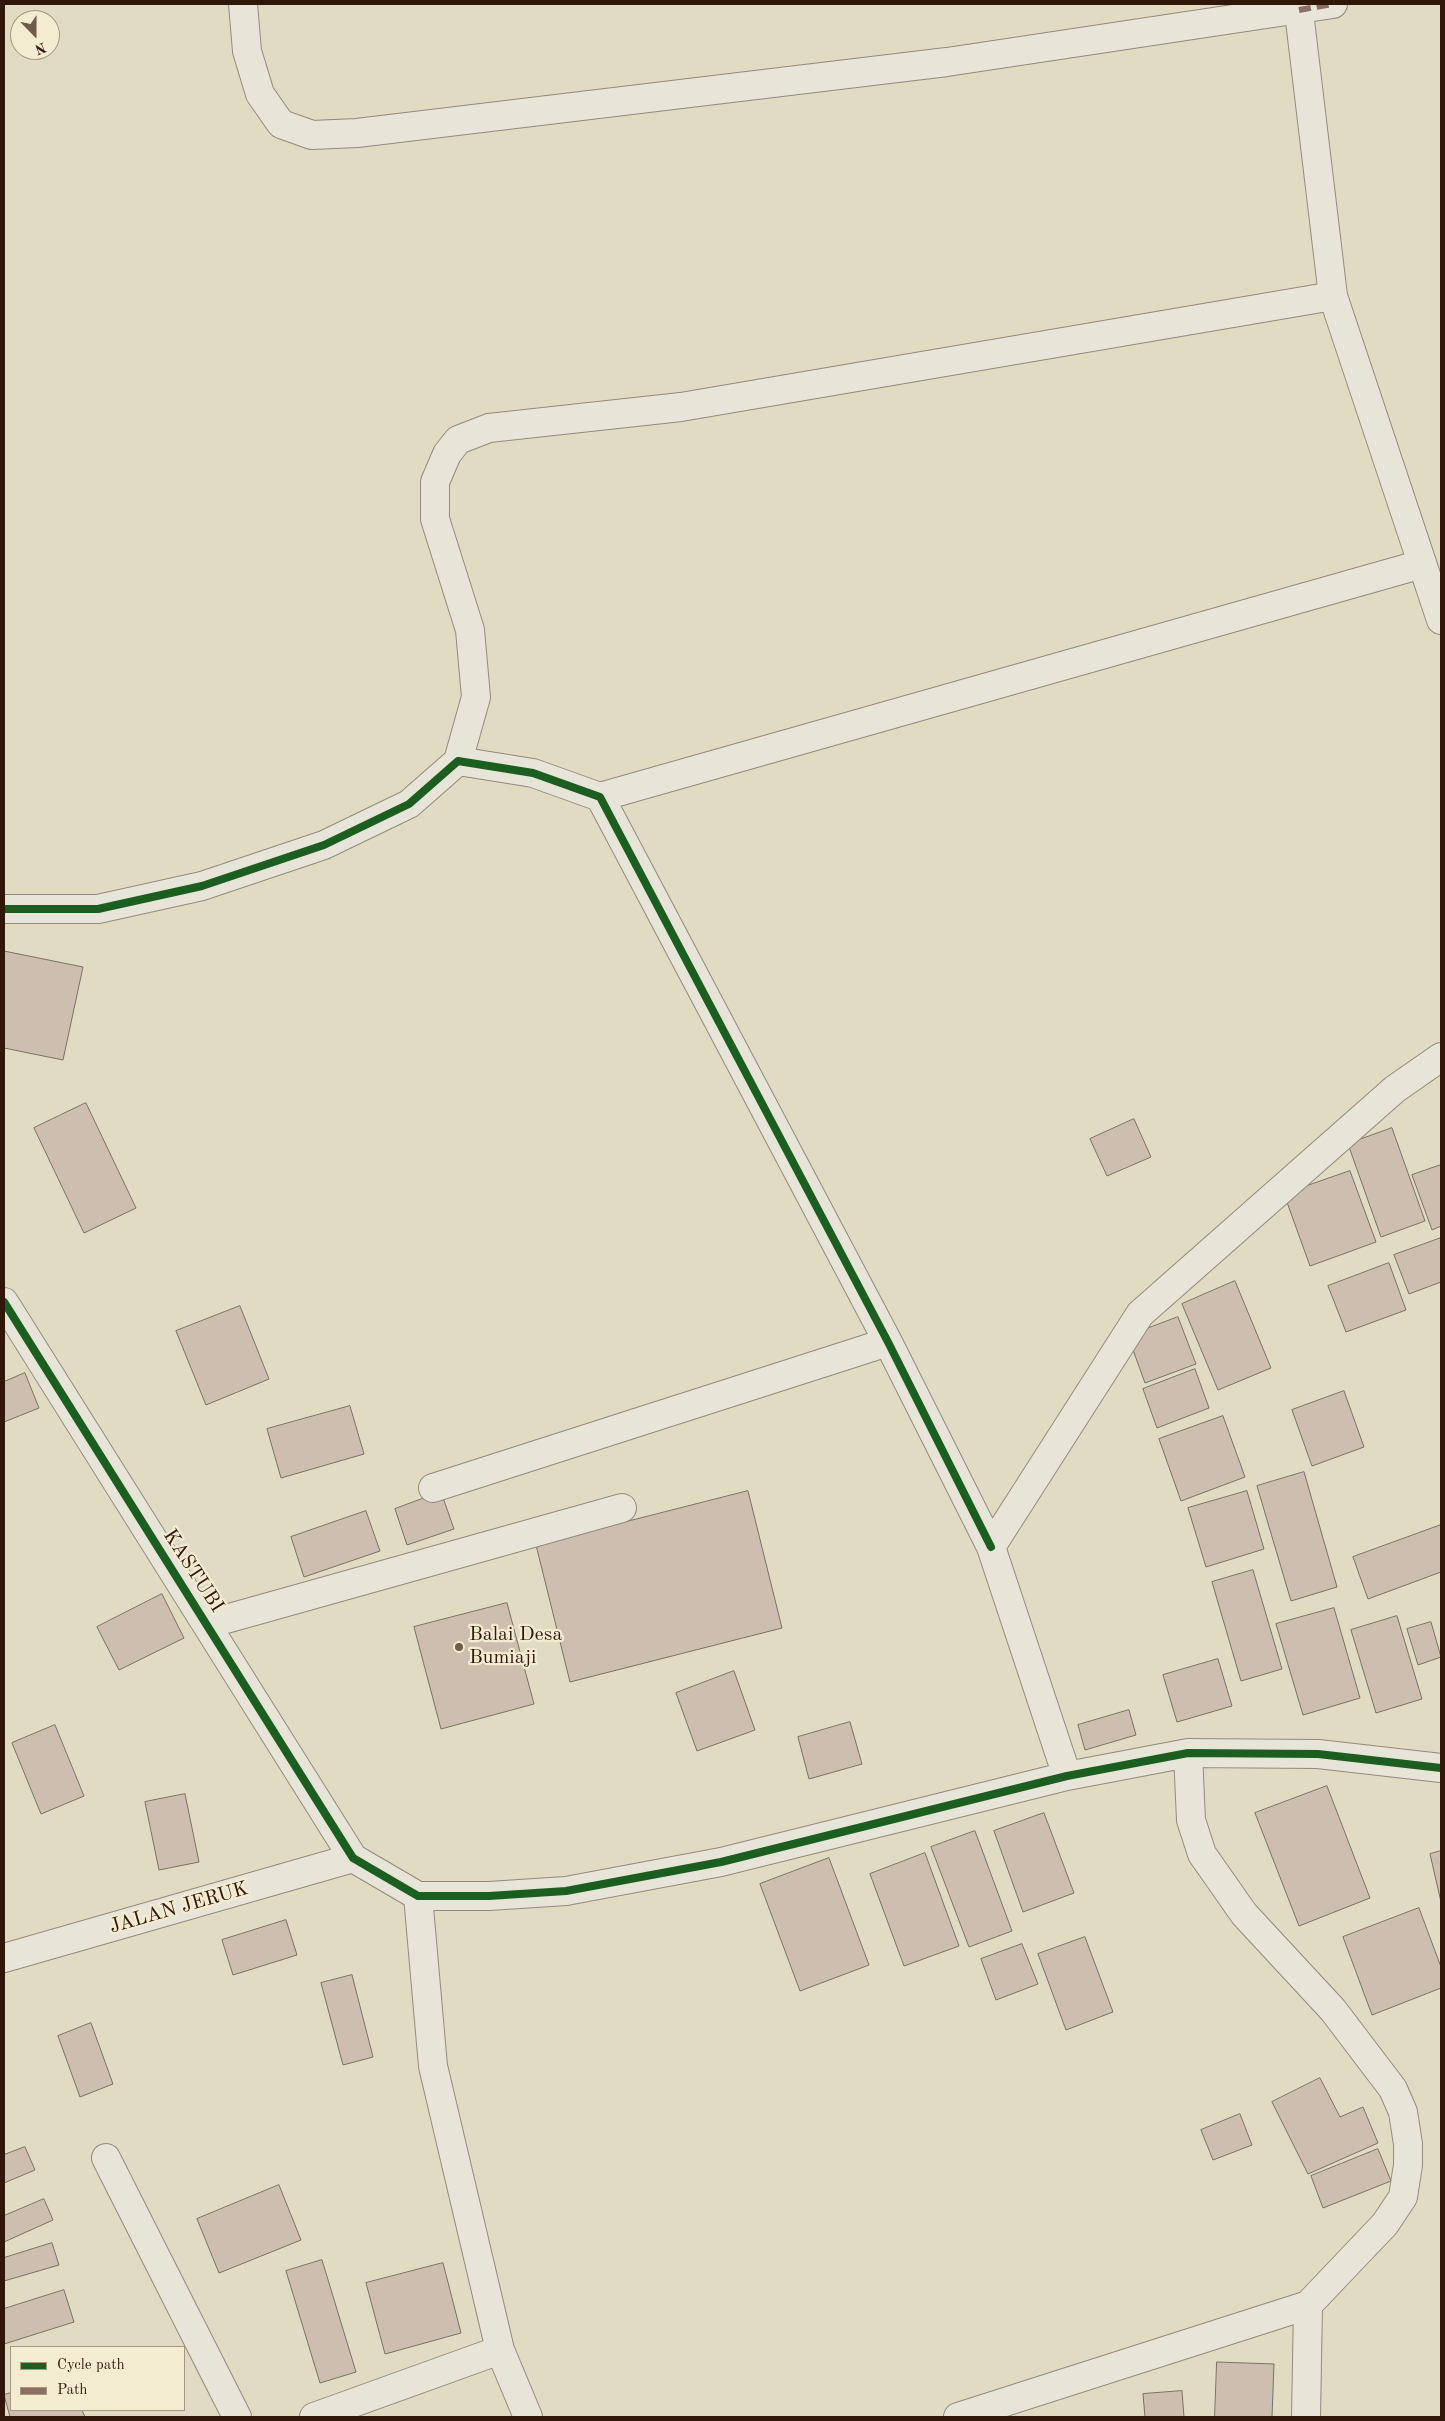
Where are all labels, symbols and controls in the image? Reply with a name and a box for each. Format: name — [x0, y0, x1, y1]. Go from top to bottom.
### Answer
north arrow — [10, 10, 60, 60]
text: N — [33, 39, 48, 56]
street label: KASTUBI — [157, 1525, 229, 1617]
place label: Balai Desa Bumiaji — [469, 1623, 562, 1670]
marker: Balai Desa Bumiaji — [453, 1641, 465, 1653]
street label: JALAN JERUK — [107, 1877, 251, 1939]
legend — [10, 2346, 185, 2411]
text: Cycle path — [57, 2358, 125, 2373]
text: Path — [57, 2383, 87, 2398]

